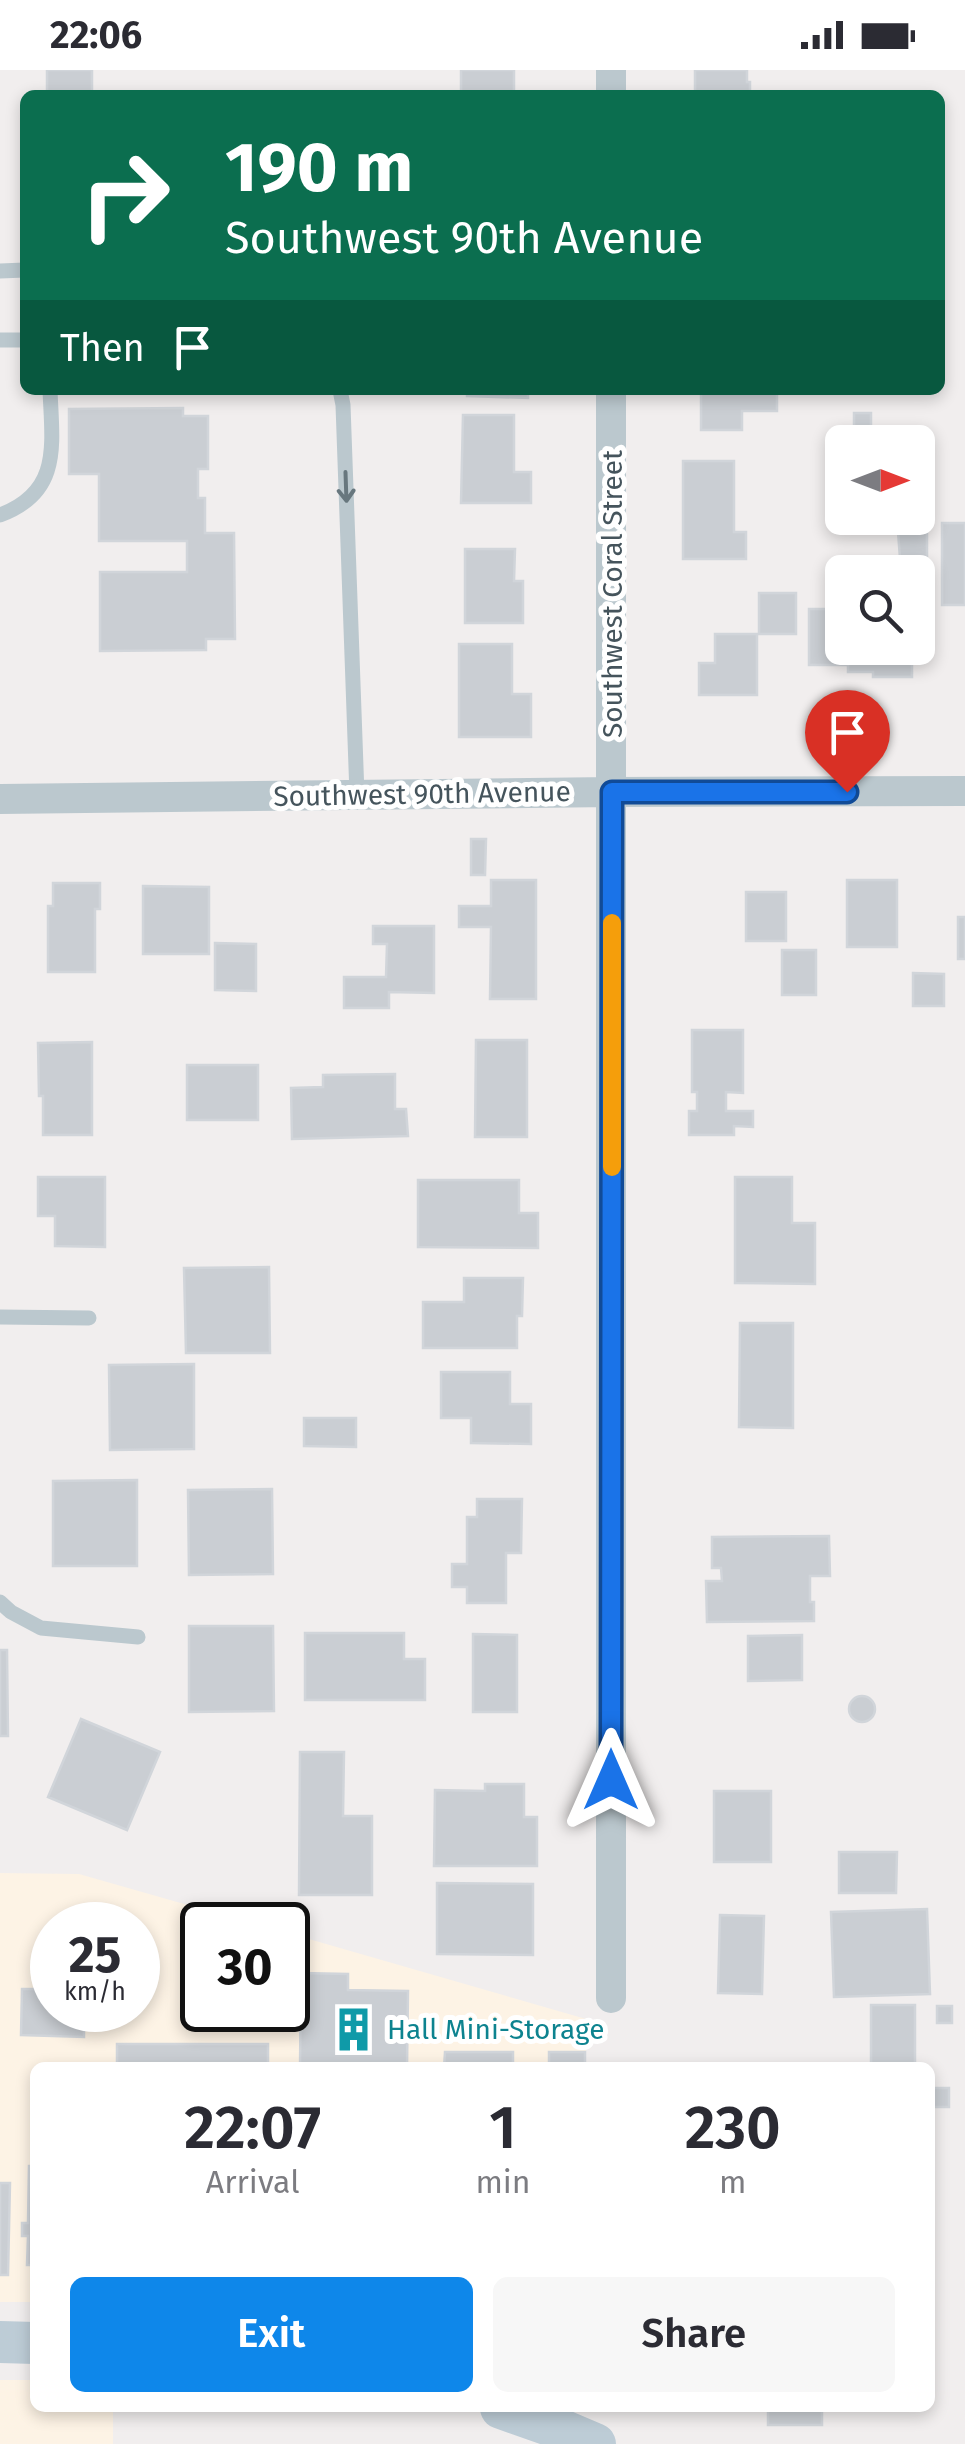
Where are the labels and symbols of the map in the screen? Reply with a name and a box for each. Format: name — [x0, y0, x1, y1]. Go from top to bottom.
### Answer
north arrow — [825, 425, 935, 535]
street label: Southwest Coral Street — [596, 449, 629, 738]
one-way arrow — [337, 471, 356, 503]
pin — [805, 690, 890, 793]
street label: Southwest 90th Avenue — [273, 775, 571, 813]
position arrow — [559, 1728, 663, 1832]
speed limit sign: 30 — [180, 1902, 310, 2032]
building icon: Hall Mini-Storage — [330, 2005, 378, 2053]
place label: Hall Mini-Storage — [387, 2013, 604, 2046]

